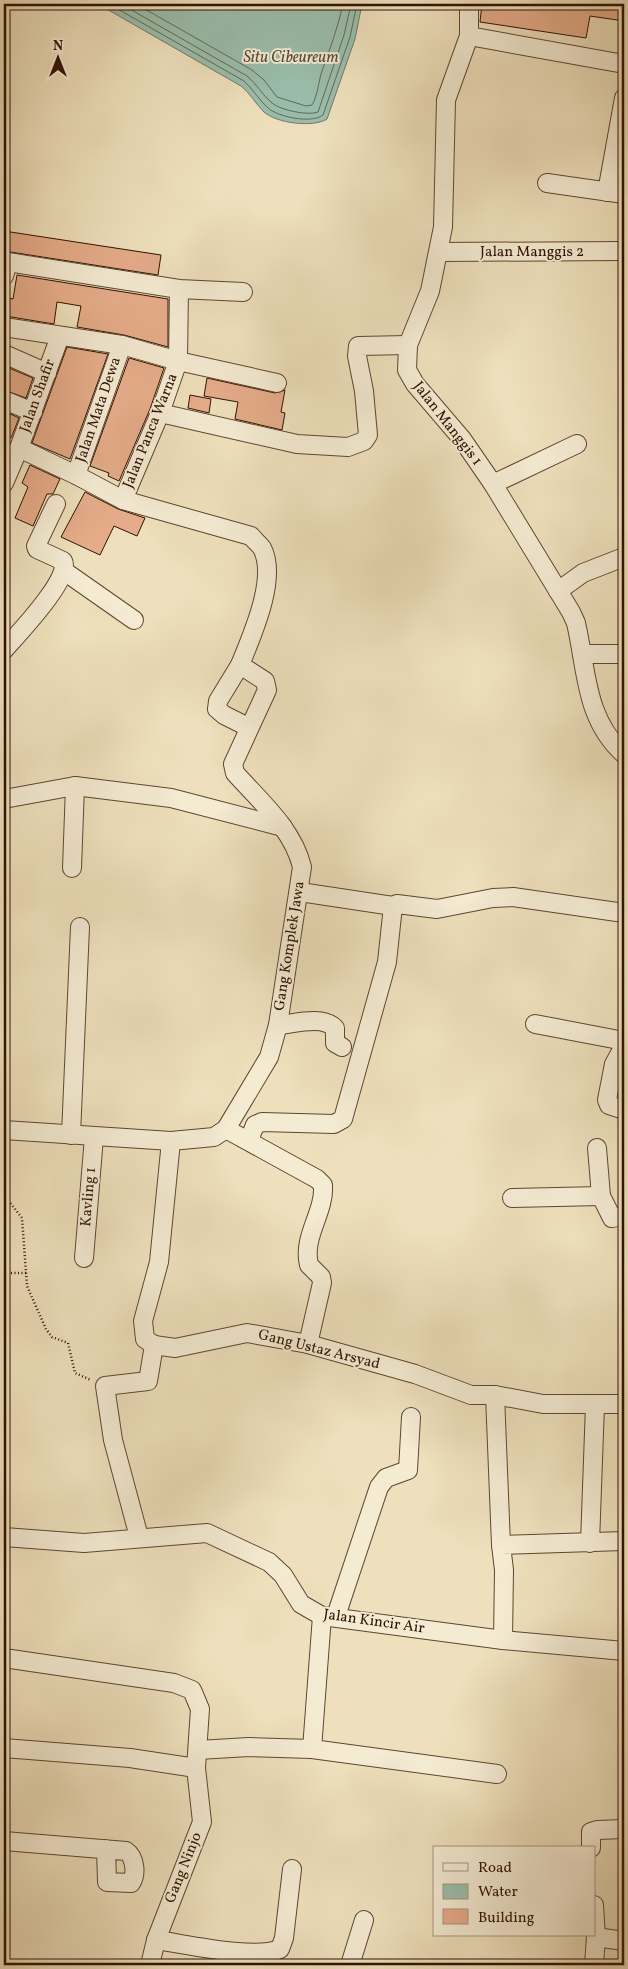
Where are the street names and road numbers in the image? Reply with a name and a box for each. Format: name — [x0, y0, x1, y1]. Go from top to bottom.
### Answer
street label: Jalan Manggis 2 — [480, 242, 584, 263]
street label: Jalan Mata Dewa — [71, 354, 127, 466]
street label: Jalan Shafir — [15, 356, 61, 436]
street label: Jalan Panca Warna — [118, 370, 184, 492]
street label: Jalan Manggis 1 — [407, 377, 487, 471]
street label: Gang Komplek Jawa — [269, 880, 311, 1012]
street label: Kavling 1 — [76, 1166, 102, 1228]
street label: Gang Ustaz Arsyad — [256, 1325, 382, 1375]
street label: Jalan Kincir Air — [322, 1605, 426, 1639]
street label: Gang Ninjo — [160, 1829, 208, 1907]

